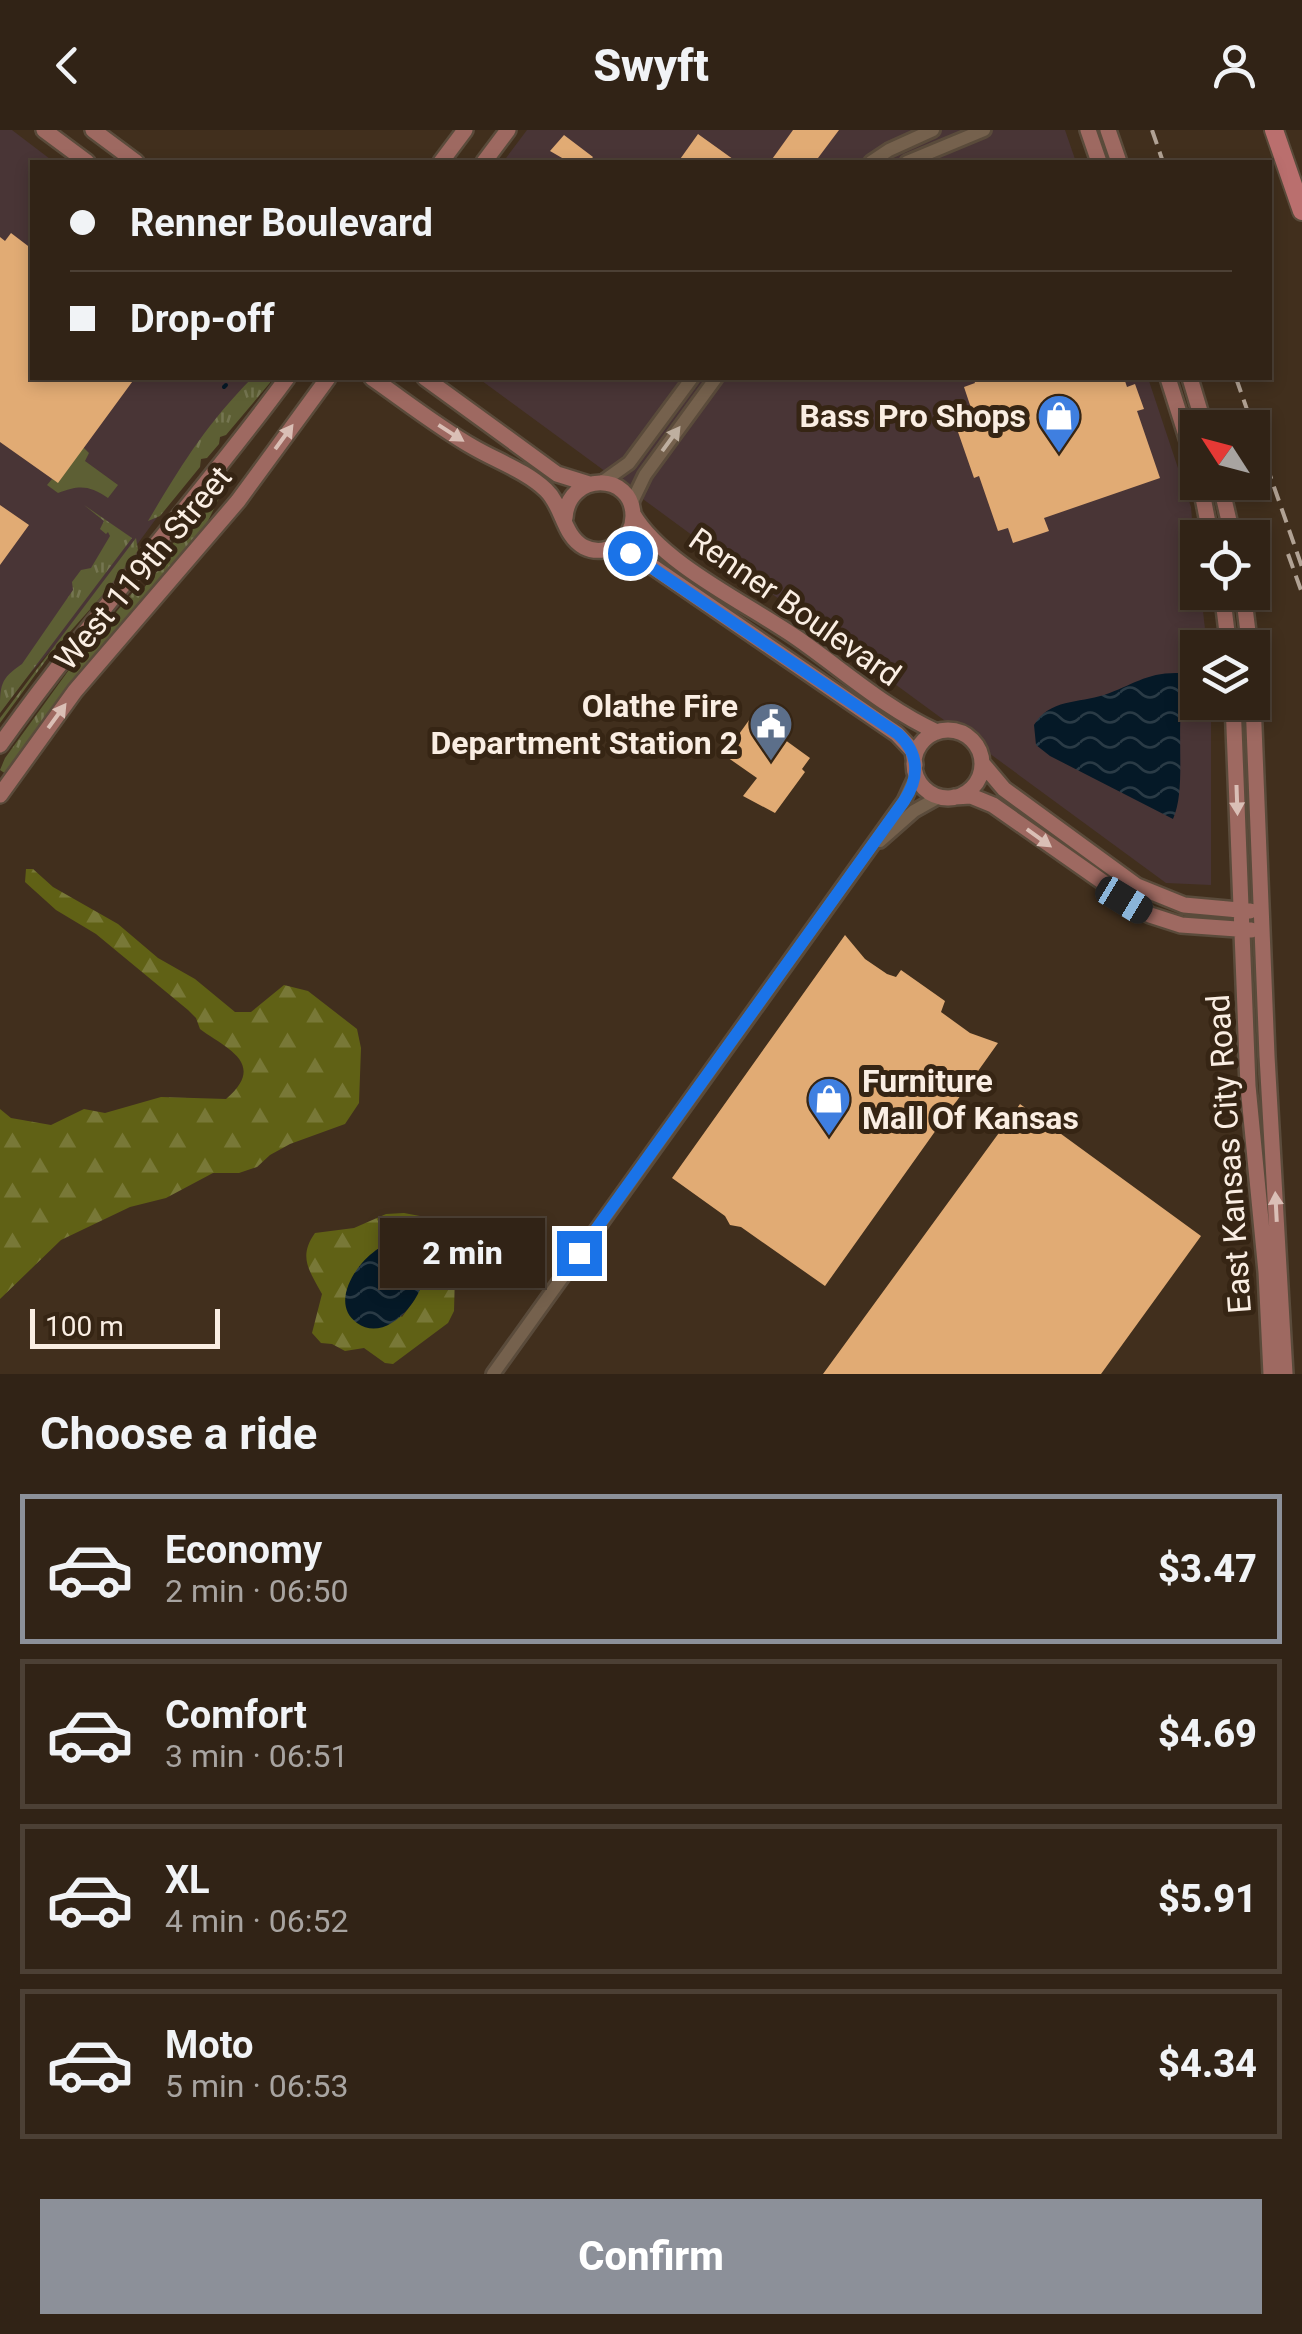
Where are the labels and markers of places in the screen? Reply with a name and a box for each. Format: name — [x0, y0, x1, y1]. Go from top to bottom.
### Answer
shop icon: Bass Pro Shops — [1036, 393, 1082, 454]
place label: Bass Pro Shops — [800, 397, 1026, 435]
place label: Olathe Fire Department Station 2 — [430, 687, 738, 762]
public building icon: Olathe Fire Department Station 2 — [748, 701, 794, 762]
place label: Furniture Mall Of Kansas — [862, 1062, 1079, 1137]
shop icon: Furniture Mall Of Kansas — [806, 1076, 852, 1137]

